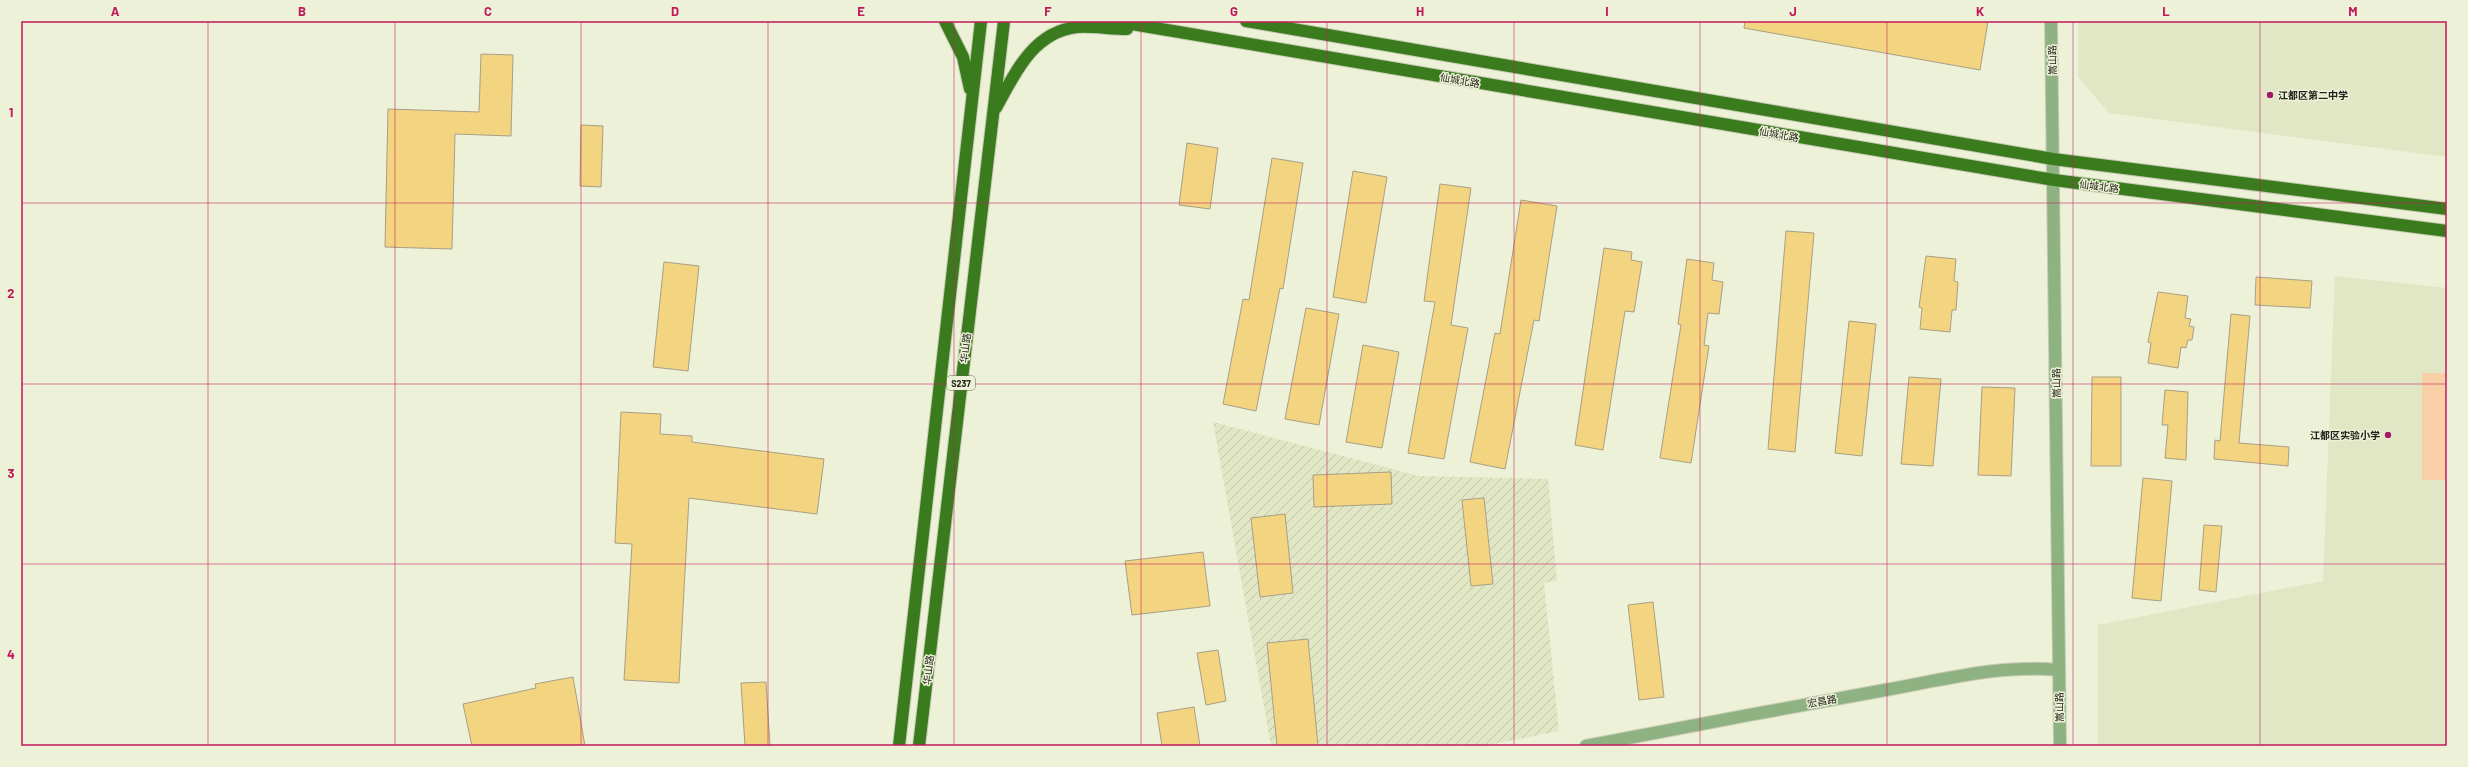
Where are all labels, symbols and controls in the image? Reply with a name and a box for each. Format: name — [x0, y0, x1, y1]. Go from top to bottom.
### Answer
text: A — [111, 3, 120, 19]
text: B — [298, 3, 306, 19]
text: C — [484, 3, 492, 19]
text: D — [671, 3, 679, 19]
text: E — [857, 3, 865, 19]
text: F — [1044, 3, 1052, 19]
text: G — [1230, 3, 1238, 19]
text: H — [1416, 3, 1424, 19]
text: I — [1605, 3, 1609, 19]
text: J — [1789, 3, 1797, 19]
text: K — [1976, 3, 1984, 19]
text: L — [2162, 3, 2170, 19]
text: M — [2348, 3, 2358, 19]
street label: 嵩山路 — [2046, 45, 2058, 75]
street label: 仙城北路 — [1439, 71, 1481, 89]
place label: 江都区第二中学 — [2278, 89, 2348, 101]
marker: 江都区第二中学 — [2265, 90, 2275, 100]
text: 1 — [9, 104, 13, 120]
street label: 仙城北路 — [1758, 125, 1800, 143]
street label: 仙城北路 — [2078, 178, 2120, 194]
text: 2 — [7, 285, 15, 301]
street label: 华山路 — [957, 332, 973, 364]
street label: 嵩山路 — [2050, 368, 2062, 398]
road number: S237 — [947, 376, 975, 390]
place label: 江都区实验小学 — [2310, 429, 2380, 441]
marker: 江都区实验小学 — [2383, 430, 2393, 440]
text: 3 — [7, 465, 15, 481]
text: 4 — [7, 646, 15, 662]
street label: 华山路 — [920, 654, 936, 686]
street label: 宏昌路 — [1806, 692, 1838, 710]
street label: 嵩山路 — [2053, 692, 2065, 722]

